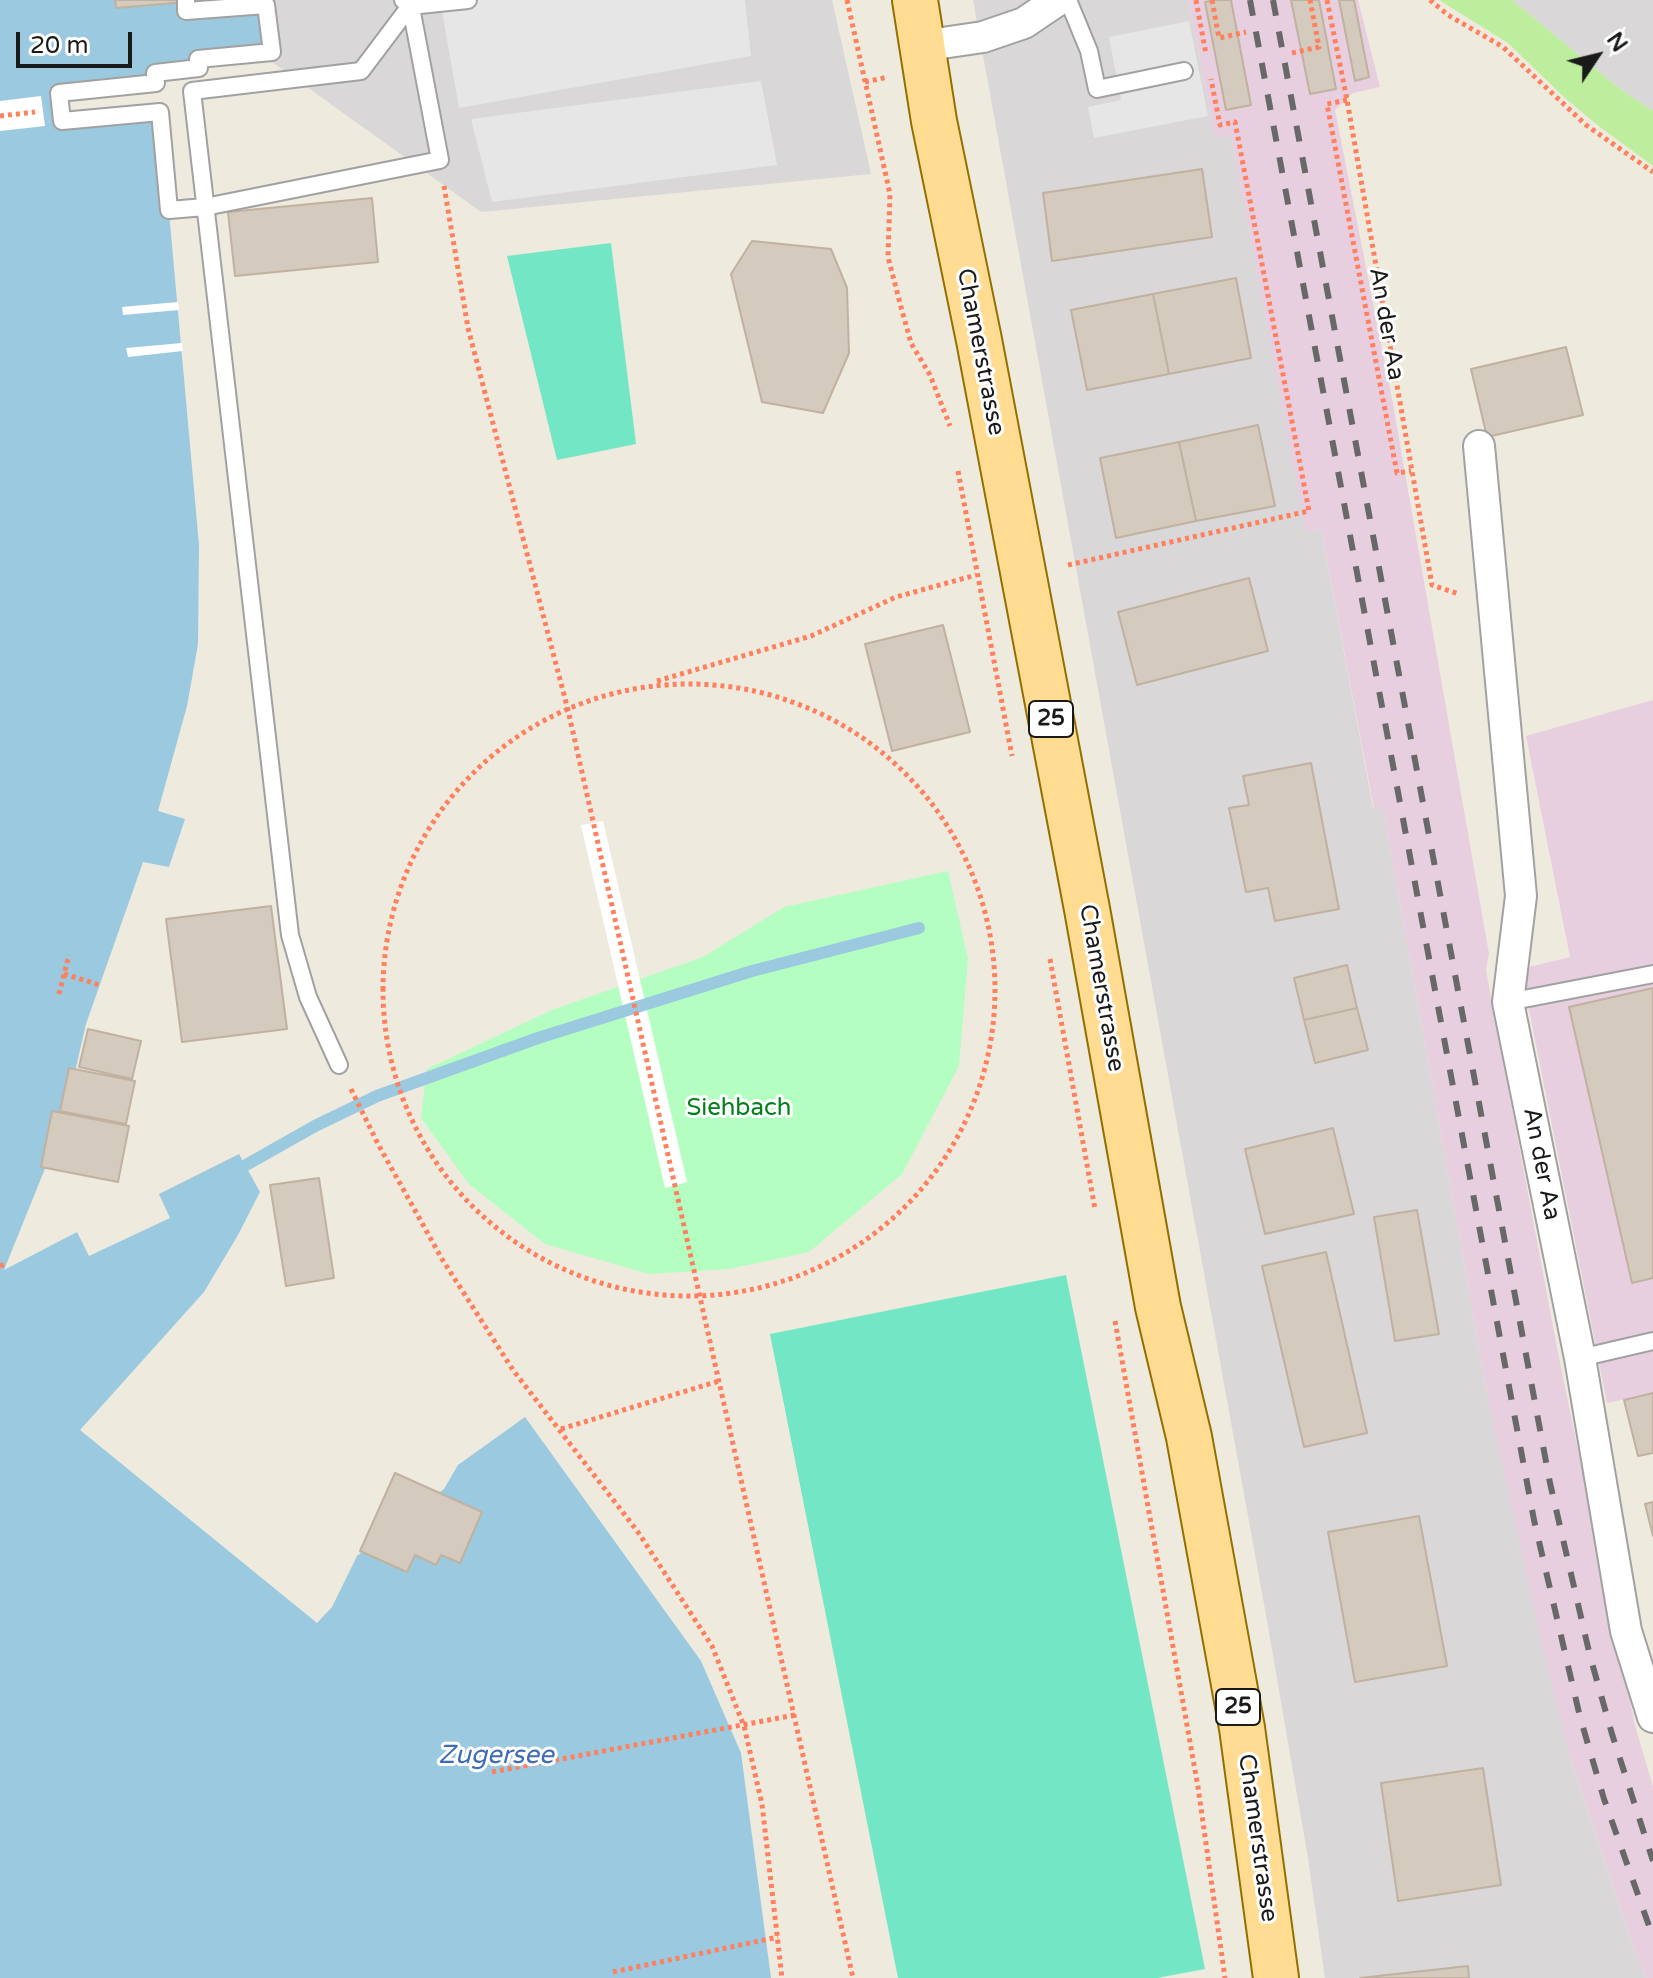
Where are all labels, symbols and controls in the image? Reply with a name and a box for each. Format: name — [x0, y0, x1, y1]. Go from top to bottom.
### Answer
scale bar — [20, 16, 136, 66]
north arrow — [1557, 16, 1637, 96]
text: N — [1601, 28, 1632, 57]
text: 20 m — [30, 31, 88, 60]
street label: An der Aa — [1362, 265, 1410, 383]
street label: Chamerstrasse — [950, 266, 1010, 438]
road number: 25 — [1029, 701, 1073, 737]
street label: Chamerstrasse — [1072, 902, 1130, 1074]
park label: Siehbach — [687, 1095, 791, 1123]
street label: An der Aa — [1516, 1105, 1566, 1223]
road number: 25 — [1216, 1689, 1260, 1725]
water label: Zugersee — [438, 1740, 554, 1772]
street label: Chamerstrasse — [1231, 1752, 1283, 1924]

